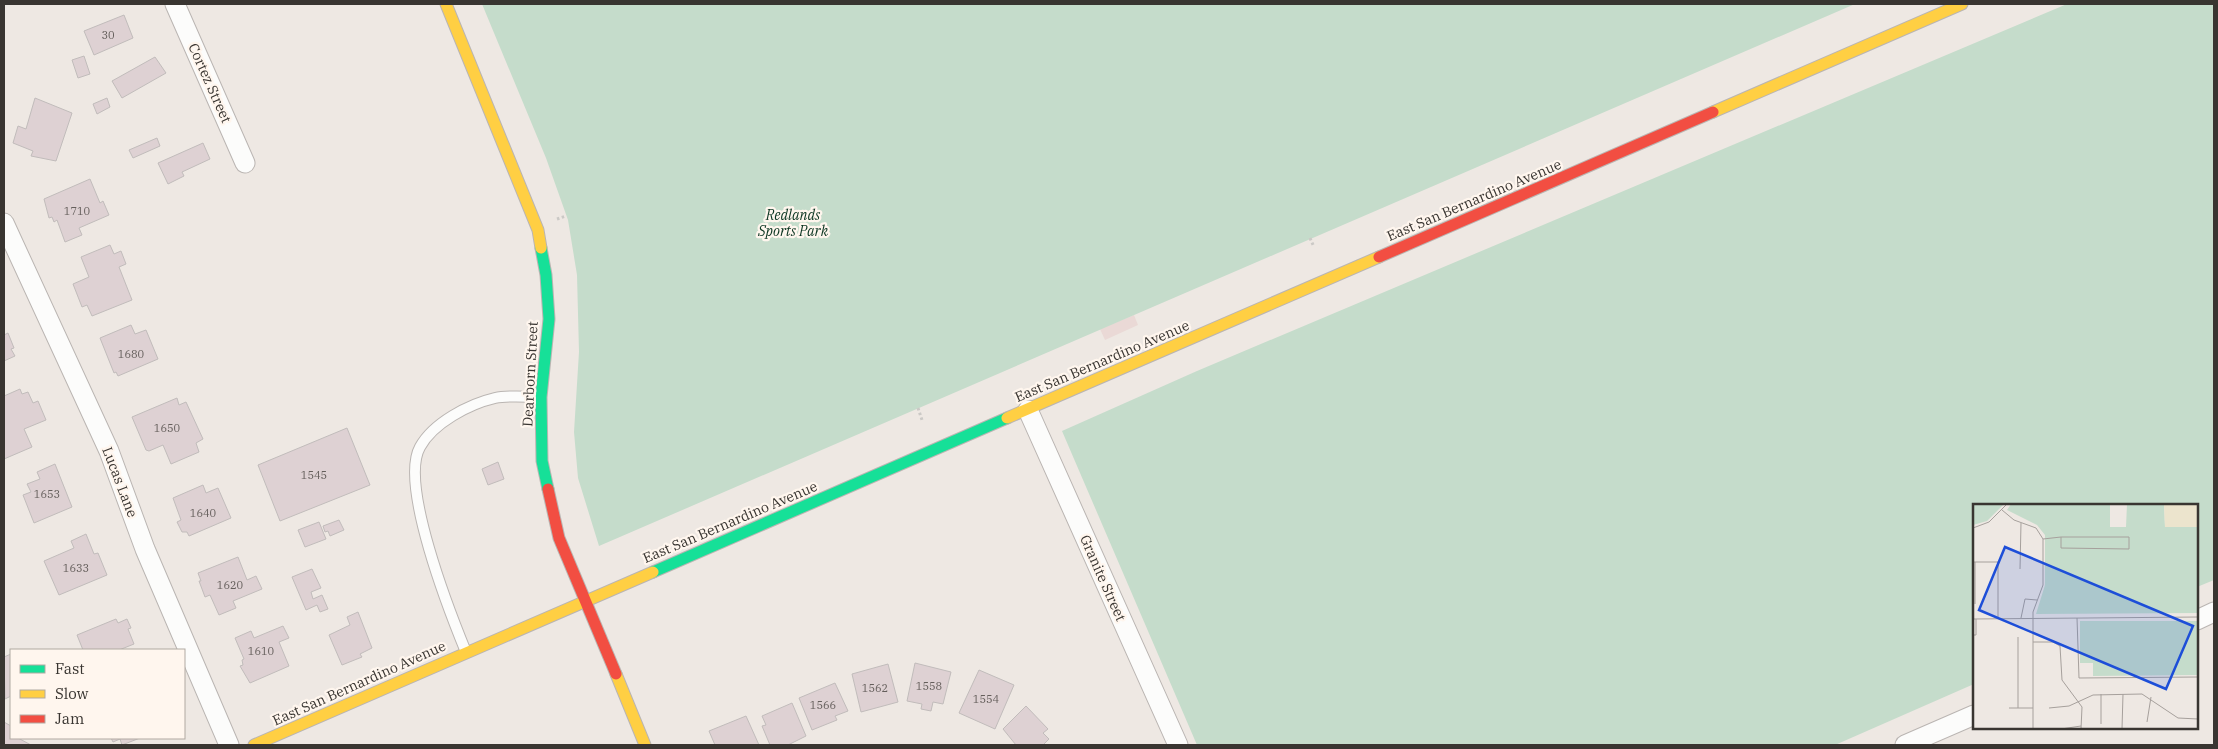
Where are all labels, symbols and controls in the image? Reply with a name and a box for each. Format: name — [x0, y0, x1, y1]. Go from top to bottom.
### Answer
house number: 30 — [101, 28, 115, 42]
street label: Cortez Street — [184, 40, 236, 126]
street label: East San Bernardino Avenue — [1384, 155, 1564, 245]
house number: 1710 — [64, 204, 91, 218]
park label: Redlands Sports Park — [757, 206, 829, 240]
street label: East San Bernardino Avenue — [1012, 316, 1192, 406]
street label: Dearborn Street — [518, 321, 542, 427]
house number: 1680 — [118, 347, 145, 361]
house number: 1650 — [154, 421, 181, 435]
street label: Lucas Lane — [98, 444, 142, 520]
house number: 1545 — [301, 468, 327, 482]
street label: East San Bernardino Avenue — [640, 477, 820, 567]
house number: 1653 — [34, 487, 60, 501]
inset map — [1973, 504, 2198, 729]
house number: 1640 — [190, 506, 217, 520]
street label: Granite Street — [1076, 532, 1130, 624]
house number: 1633 — [63, 561, 89, 575]
house number: 1620 — [217, 578, 244, 592]
street label: East San Bernardino Avenue — [270, 637, 448, 729]
house number: 1610 — [248, 644, 275, 658]
legend — [10, 649, 185, 739]
text: Fast — [55, 659, 85, 678]
house number: 1558 — [916, 679, 942, 693]
house number: 1562 — [862, 681, 888, 695]
text: Slow — [55, 684, 89, 703]
house number: 1554 — [973, 692, 1000, 706]
house number: 1566 — [810, 698, 836, 712]
text: Jam — [55, 709, 84, 728]

